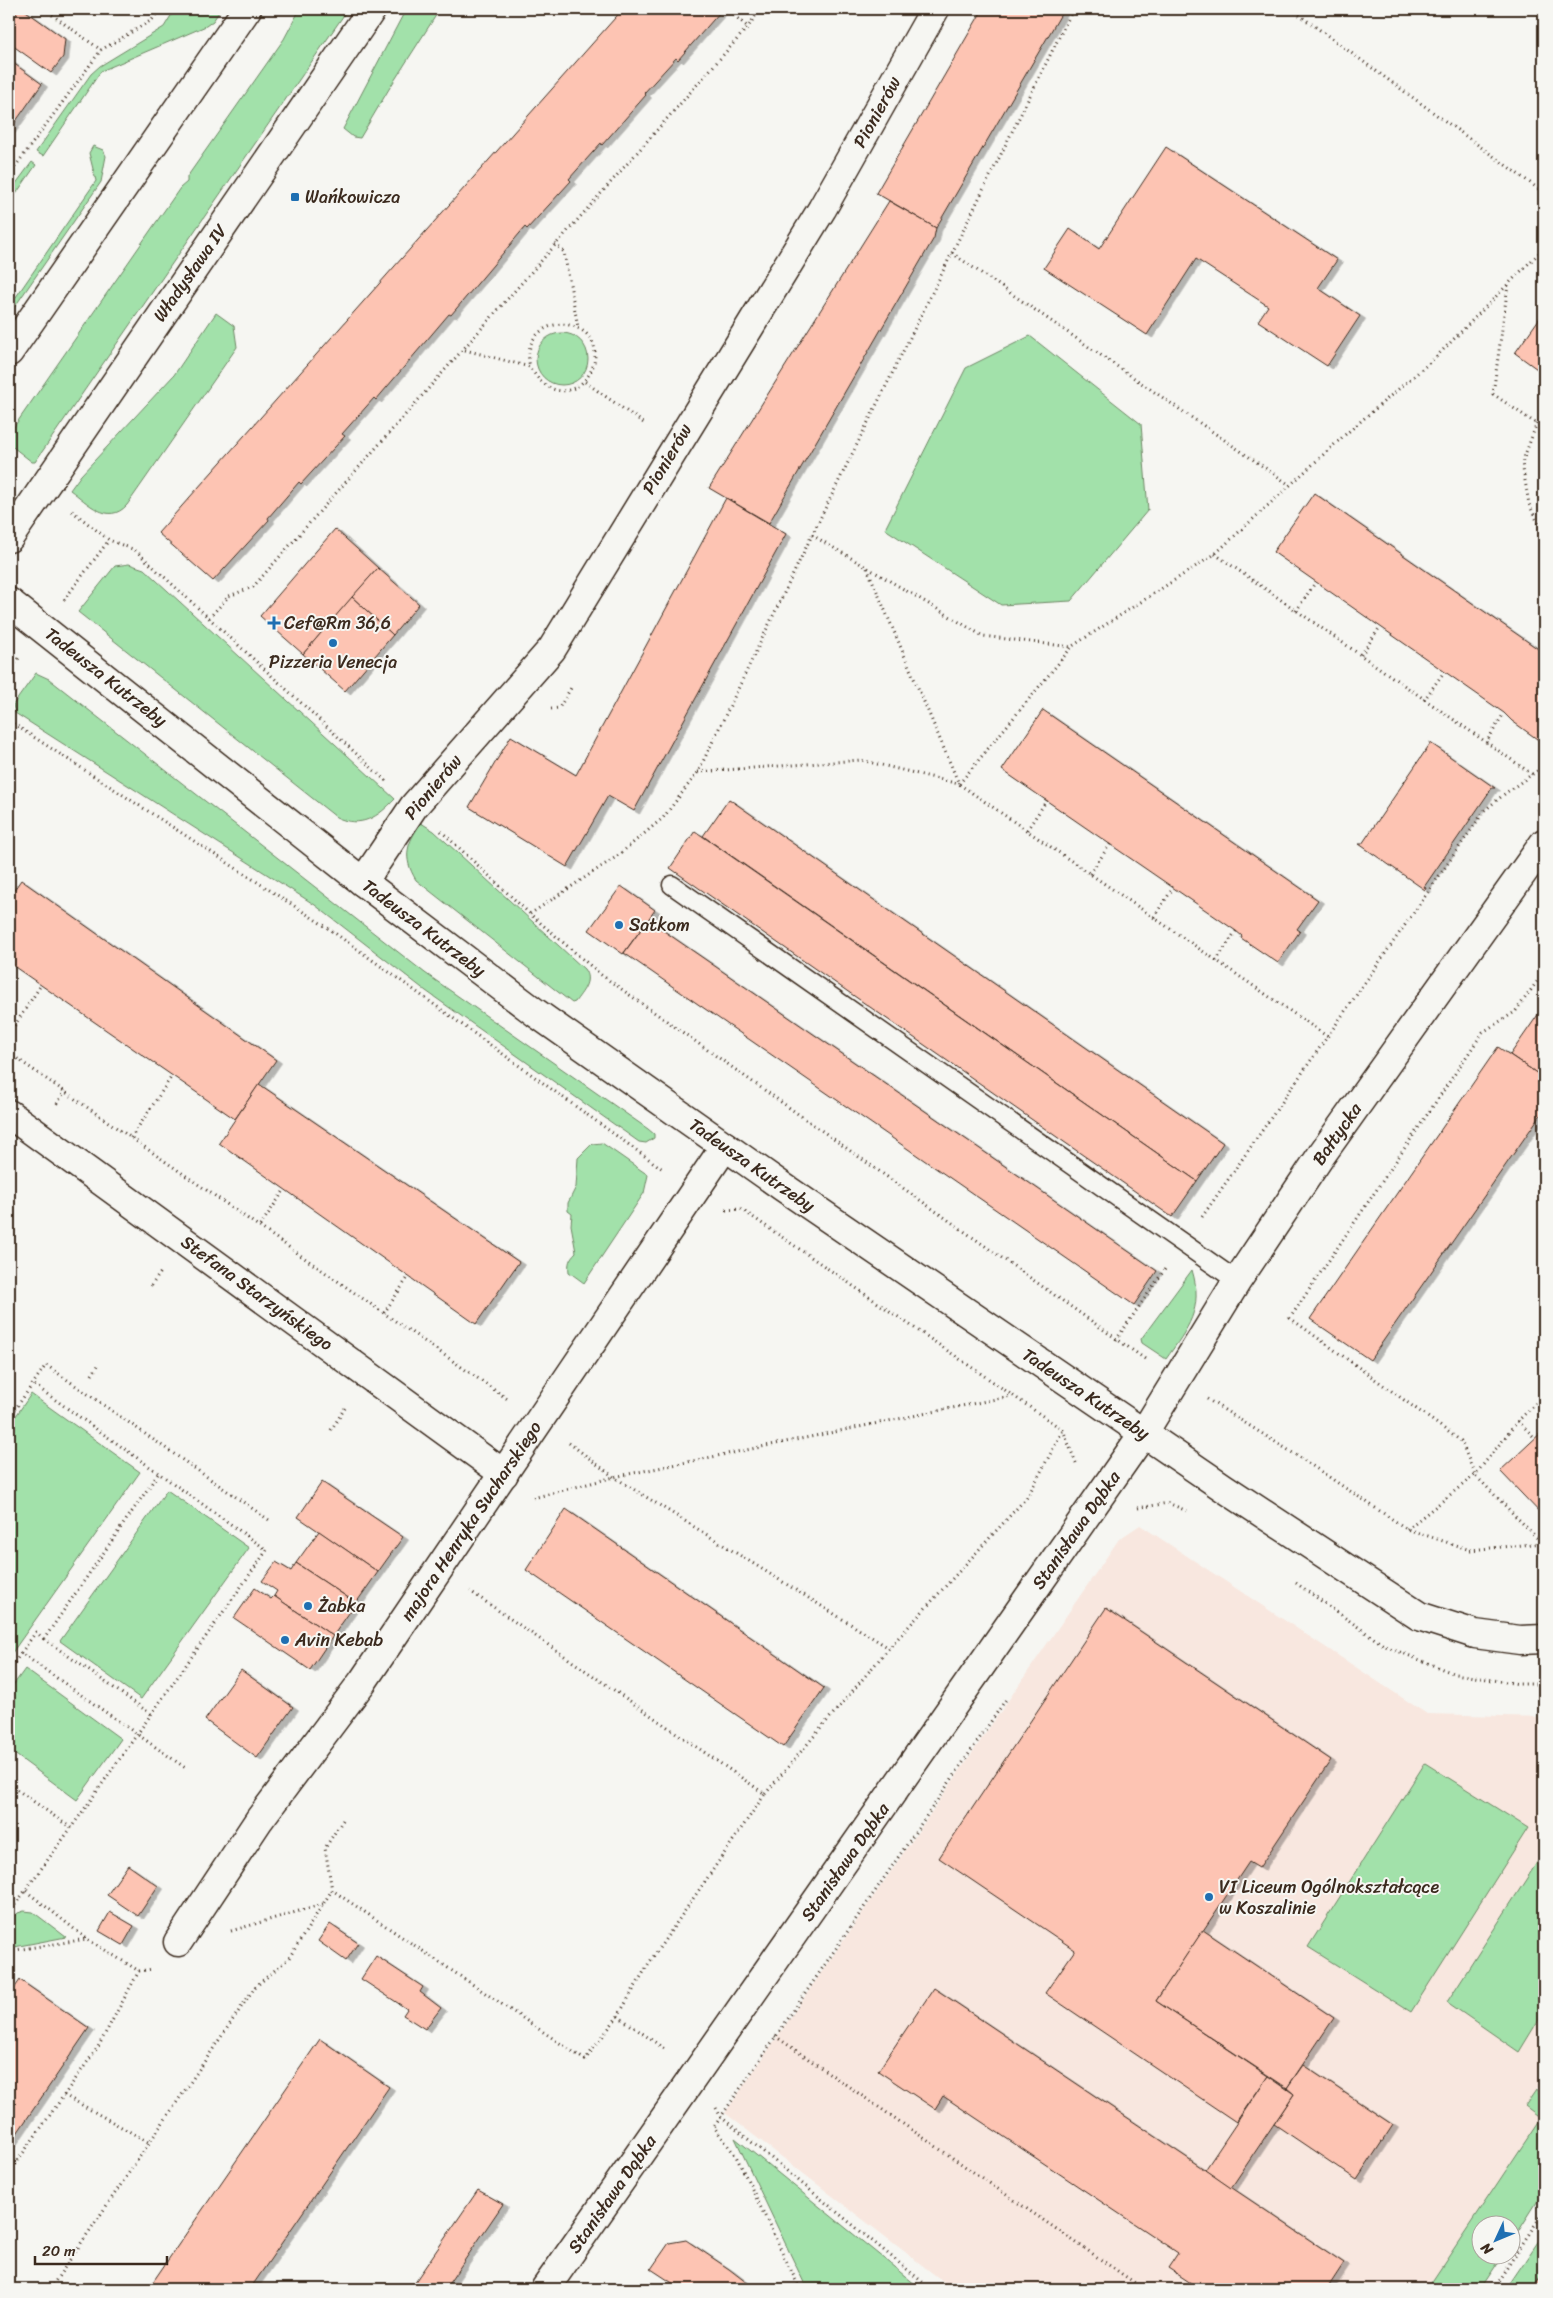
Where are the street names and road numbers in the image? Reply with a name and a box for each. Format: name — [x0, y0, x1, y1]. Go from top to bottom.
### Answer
street label: Pionierów — [844, 70, 910, 154]
street label: Władysława IV — [144, 217, 236, 329]
street label: Pionierów — [633, 417, 701, 501]
street label: Tadeusza Kutrzeby — [38, 619, 175, 736]
street label: Pionierów — [396, 746, 471, 827]
street label: Tadeusza Kutrzeby — [355, 870, 494, 986]
street label: Bałtycka — [1304, 1095, 1371, 1172]
street label: Tadeusza Kutrzeby — [682, 1109, 823, 1221]
street label: Stefana Starzyńskiego — [174, 1227, 340, 1359]
street label: Tadeusza Kutrzeby — [1015, 1339, 1157, 1449]
street label: majora Henryka Sucharskiego — [392, 1414, 550, 1628]
street label: Stanisława Dąbka — [1023, 1463, 1130, 1596]
street label: Stanisława Dąbka — [792, 1795, 899, 1928]
street label: Stanisława Dąbka — [559, 2127, 666, 2260]

